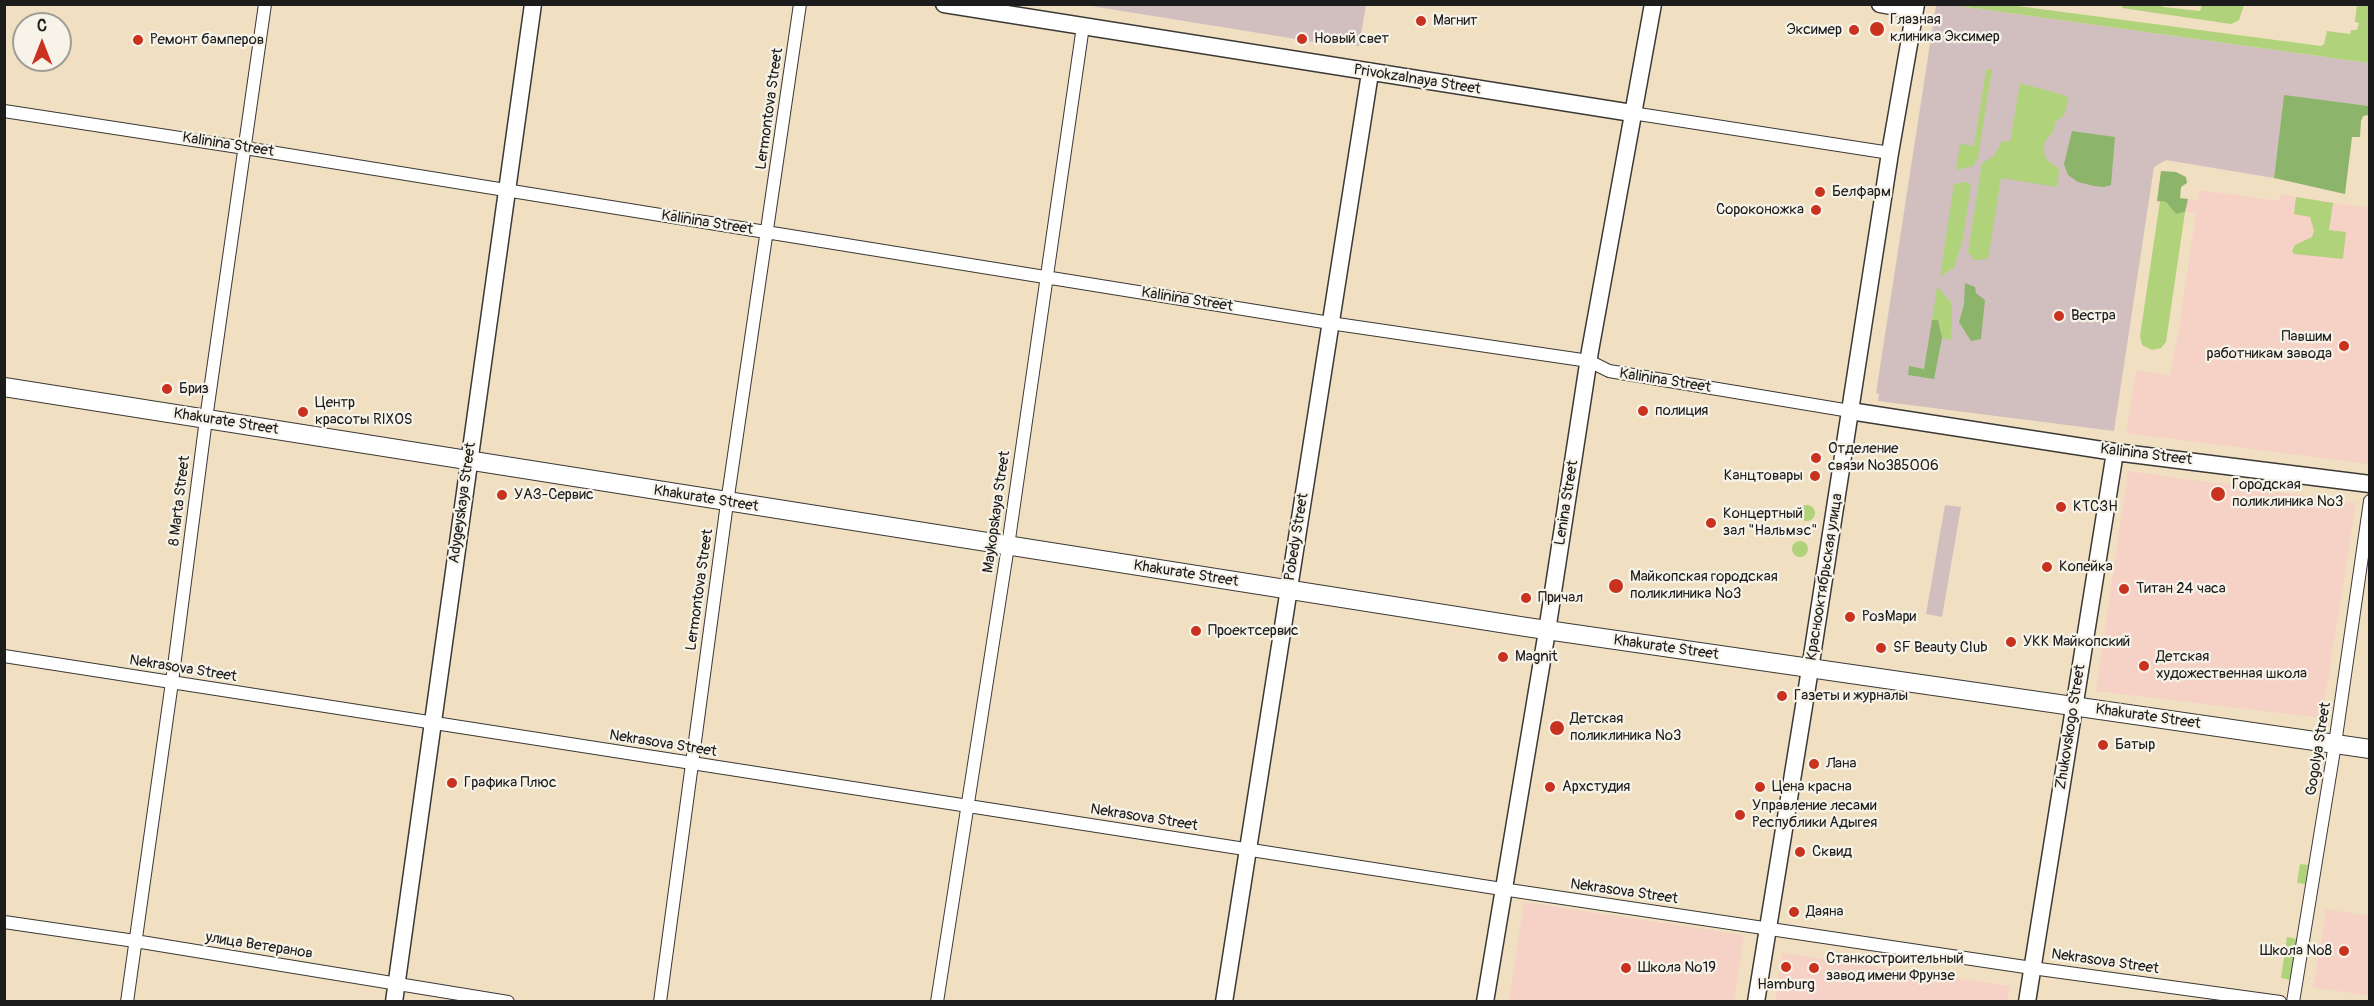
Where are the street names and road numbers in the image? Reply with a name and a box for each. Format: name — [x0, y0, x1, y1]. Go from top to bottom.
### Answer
street label: Lermontova Street — [753, 47, 787, 171]
street label: Privokzalnaya Street — [1352, 61, 1482, 99]
street label: Kalinina Street — [181, 129, 275, 161]
street label: Kalinina Street — [660, 207, 754, 239]
street label: Kalinina Street — [1140, 284, 1234, 316]
street label: Kalinina Street — [1618, 365, 1712, 397]
street label: Khakurate Street — [172, 405, 280, 439]
street label: Kalinina Street — [2099, 440, 2193, 470]
street label: Adygeyskaya Street — [446, 441, 480, 565]
street label: Maykopskaya Street — [980, 450, 1014, 574]
street label: 8 Marta Street — [166, 455, 194, 547]
street label: Lenina Street — [1551, 459, 1583, 547]
street label: Khakurate Street — [652, 482, 760, 516]
street label: Pobedy Street — [1281, 492, 1313, 582]
street label: Краснооктябрьская улица — [1803, 492, 1847, 662]
street label: Lermontova Street — [683, 528, 717, 652]
street label: Khakurate Street — [1132, 557, 1240, 591]
street label: Khakurate Street — [1612, 632, 1720, 664]
street label: Nekrasova Street — [128, 652, 238, 686]
street label: Zhukovskogo Street — [2052, 663, 2090, 791]
street label: Khakurate Street — [2094, 701, 2202, 733]
street label: Gogolya Street — [2303, 701, 2335, 797]
street label: Nekrasova Street — [608, 727, 718, 761]
street label: Nekrasova Street — [1089, 801, 1199, 835]
street label: Nekrasova Street — [1569, 876, 1679, 908]
street label: улица Ветеранов — [204, 929, 314, 963]
street label: Nekrasova Street — [2050, 946, 2160, 978]

